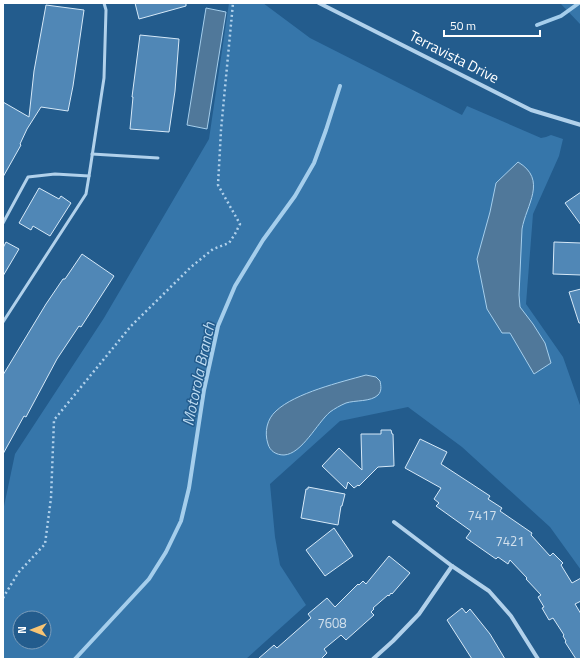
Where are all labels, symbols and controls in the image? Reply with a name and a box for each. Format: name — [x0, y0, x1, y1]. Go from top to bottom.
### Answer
scale bar — [444, 12, 540, 38]
text: 50 m — [450, 16, 476, 35]
street label: Terravista Drive — [405, 24, 503, 89]
water label: Motorola Branch — [175, 319, 221, 428]
house number: 7417 — [467, 505, 497, 525]
house number: 7421 — [495, 531, 525, 551]
north arrow — [12, 610, 52, 650]
house number: 7608 — [317, 613, 347, 633]
text: N — [14, 626, 30, 634]

